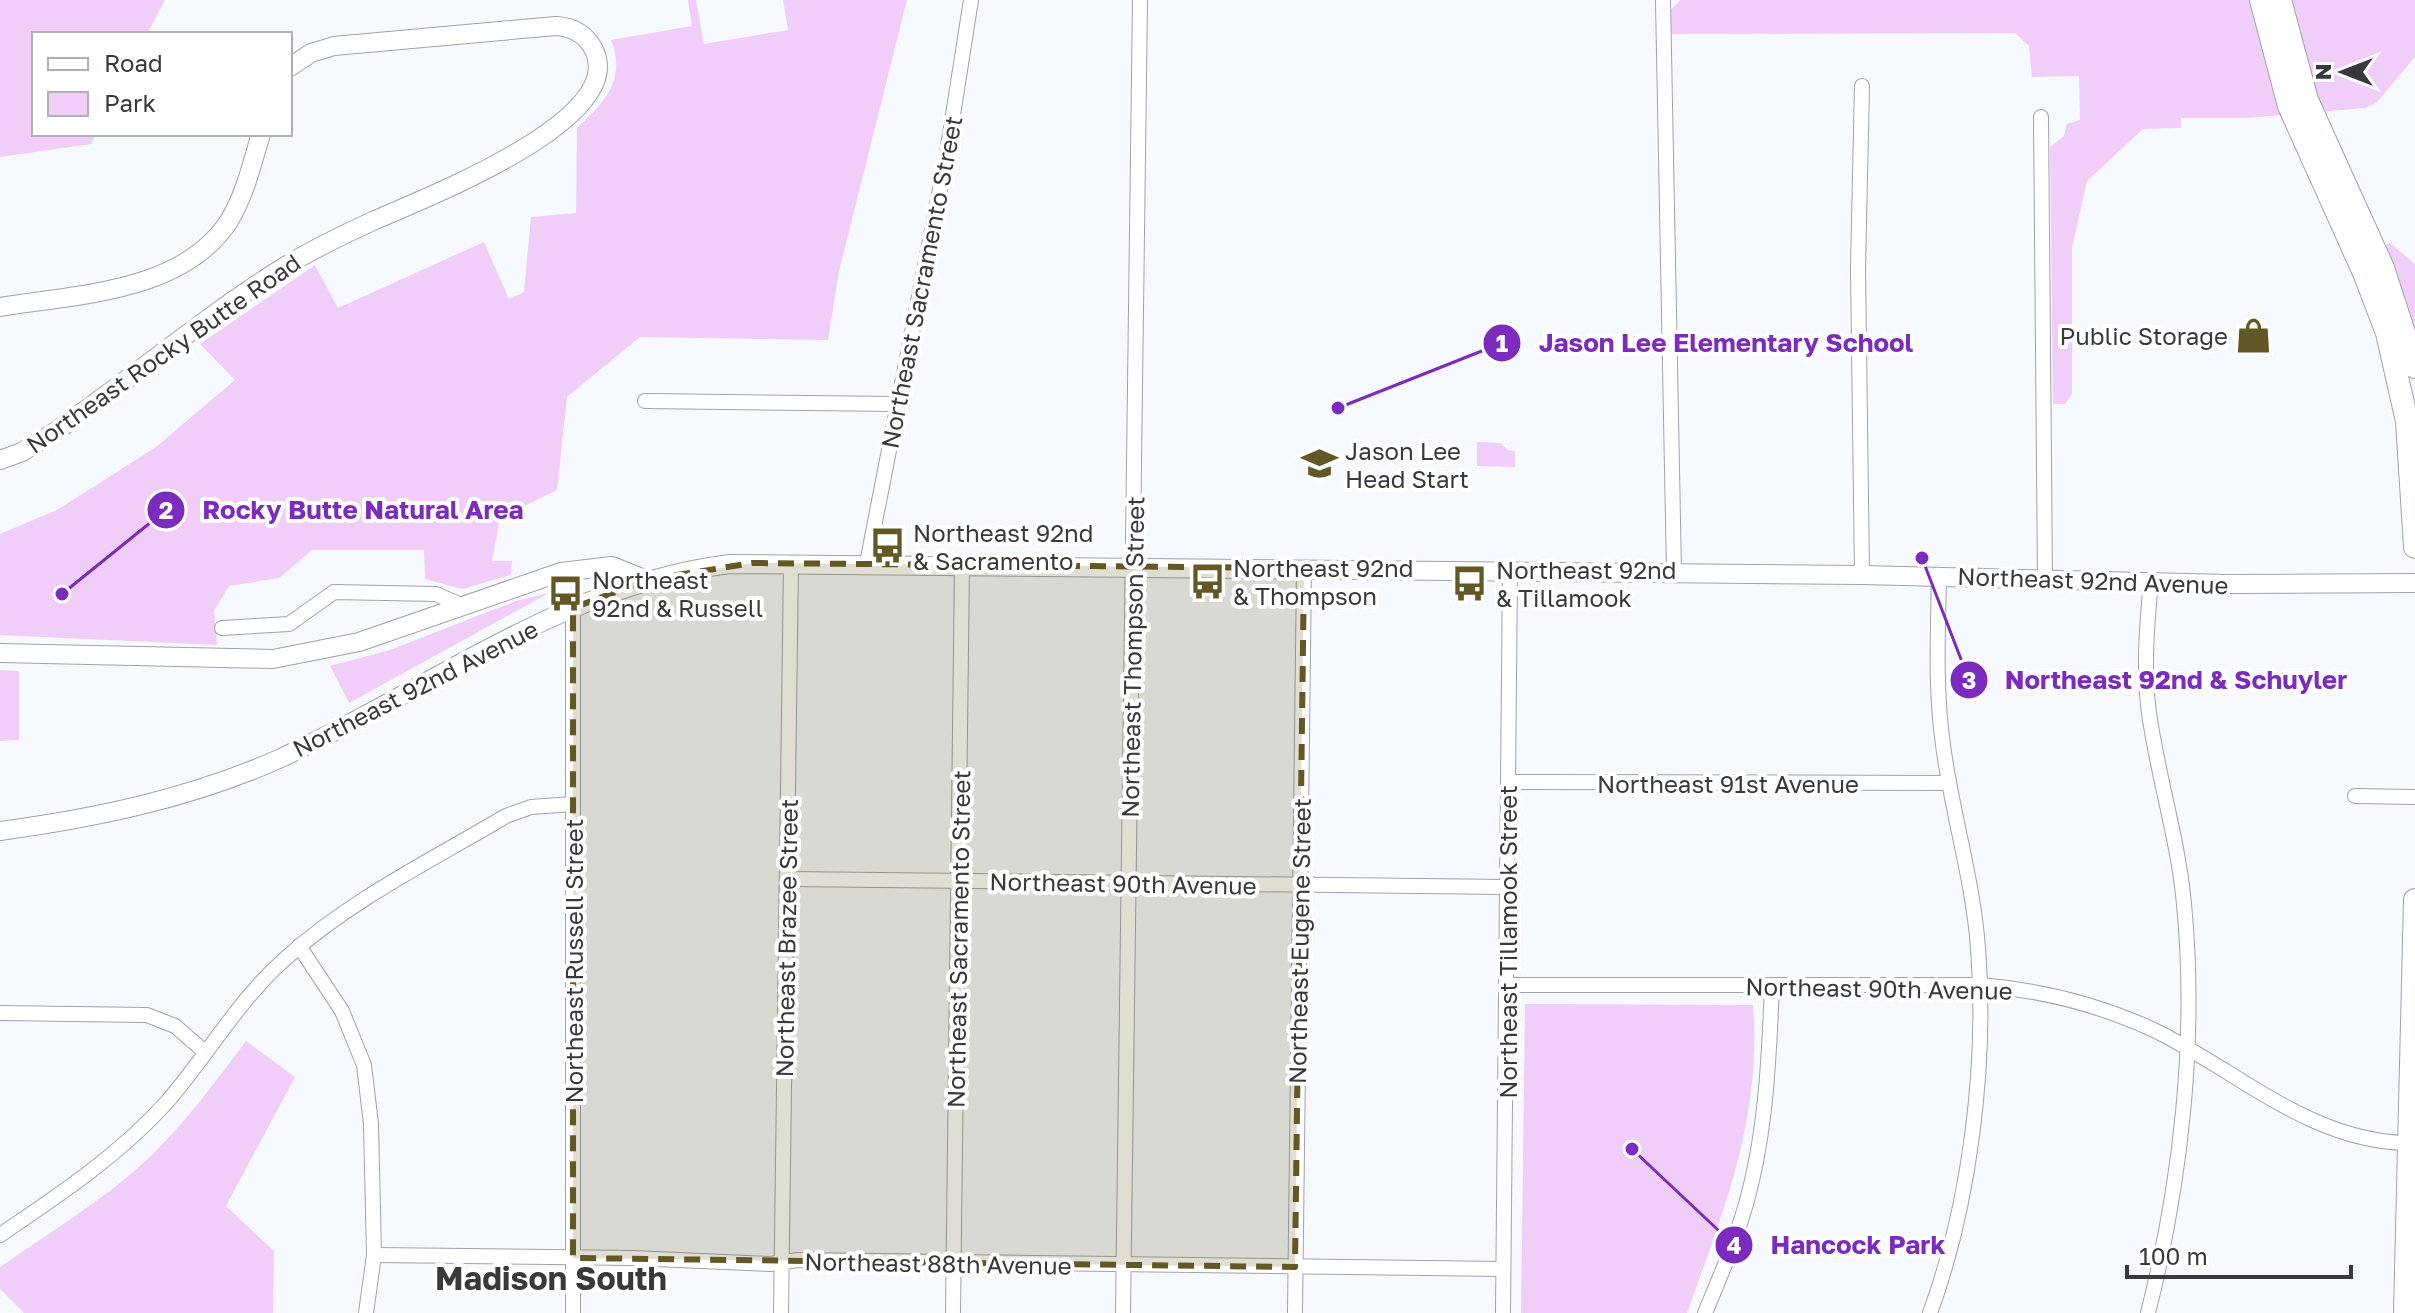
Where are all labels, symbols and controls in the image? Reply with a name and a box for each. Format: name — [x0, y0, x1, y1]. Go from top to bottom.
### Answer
legend — [32, 32, 292, 136]
north arrow — [2303, 32, 2383, 112]
text: Road — [104, 48, 163, 77]
text: N — [2309, 64, 2336, 80]
text: Park — [104, 88, 156, 117]
street label: Northeast Sacramento Street — [875, 113, 967, 451]
street label: Northeast Rocky Butte Road — [20, 247, 306, 459]
shop icon: Public Storage — [2235, 316, 2273, 354]
callout: Jason Lee Elementary School — [1482, 318, 1929, 368]
place label: Public Storage — [2060, 321, 2228, 350]
text: Jason Lee Elementary School — [1539, 327, 1914, 358]
text: 1 — [1496, 328, 1508, 357]
place label: Jason Lee Head Start — [1345, 436, 1469, 493]
school or university icon: Jason Lee Head Start — [1300, 445, 1338, 483]
callout: Rocky Butte Natural Area — [146, 485, 539, 535]
text: Rocky Butte Natural Area — [202, 494, 524, 525]
text: 2 — [159, 495, 173, 524]
street label: Northeast Thompson Street — [1115, 496, 1149, 818]
place label: Northeast 92nd & Sacramento — [913, 518, 1094, 575]
bus stop icon: Northeast 92nd & Sacramento — [868, 527, 906, 565]
place label: Northeast 92nd & Thompson — [1233, 553, 1414, 610]
place label: Northeast 92nd & Tillamook — [1496, 555, 1677, 612]
street label: Northeast 92nd Avenue — [1957, 561, 2229, 599]
bus stop icon: Northeast 92nd & Thompson — [1188, 562, 1226, 600]
bus stop icon: Northeast 92nd & Tillamook — [1451, 564, 1489, 602]
place label: Northeast 92nd & Russell — [592, 565, 763, 622]
bus stop icon: Northeast 92nd & Russell — [547, 574, 585, 612]
street label: Northeast 92nd Avenue — [288, 613, 542, 763]
callout: Northeast 92nd & Schuyler — [1949, 655, 2363, 705]
text: Northeast 92nd & Schuyler — [2005, 664, 2347, 695]
text: 3 — [1962, 665, 1976, 694]
street label: Northeast 91st Avenue — [1597, 769, 1859, 798]
street label: Northeast Sacramento Street — [941, 770, 975, 1108]
street label: Northeast Tillamook Street — [1493, 785, 1522, 1099]
street label: Northeast Eugene Street — [1282, 798, 1316, 1084]
street label: Northeast Brazee Street — [769, 799, 803, 1077]
street label: Northeast Russell Street — [559, 819, 588, 1103]
street label: Northeast 90th Avenue — [989, 866, 1257, 900]
street label: Northeast 90th Avenue — [1745, 971, 2013, 1005]
callout: Hancock Park — [1714, 1220, 1961, 1270]
text: Hancock Park — [1771, 1229, 1945, 1260]
scale bar — [2127, 1229, 2351, 1279]
text: 4 — [1727, 1230, 1742, 1259]
text: 100 m — [2139, 1241, 2208, 1270]
street label: Northeast 88th Avenue — [804, 1246, 1072, 1280]
district label: Madison South — [435, 1259, 667, 1297]

